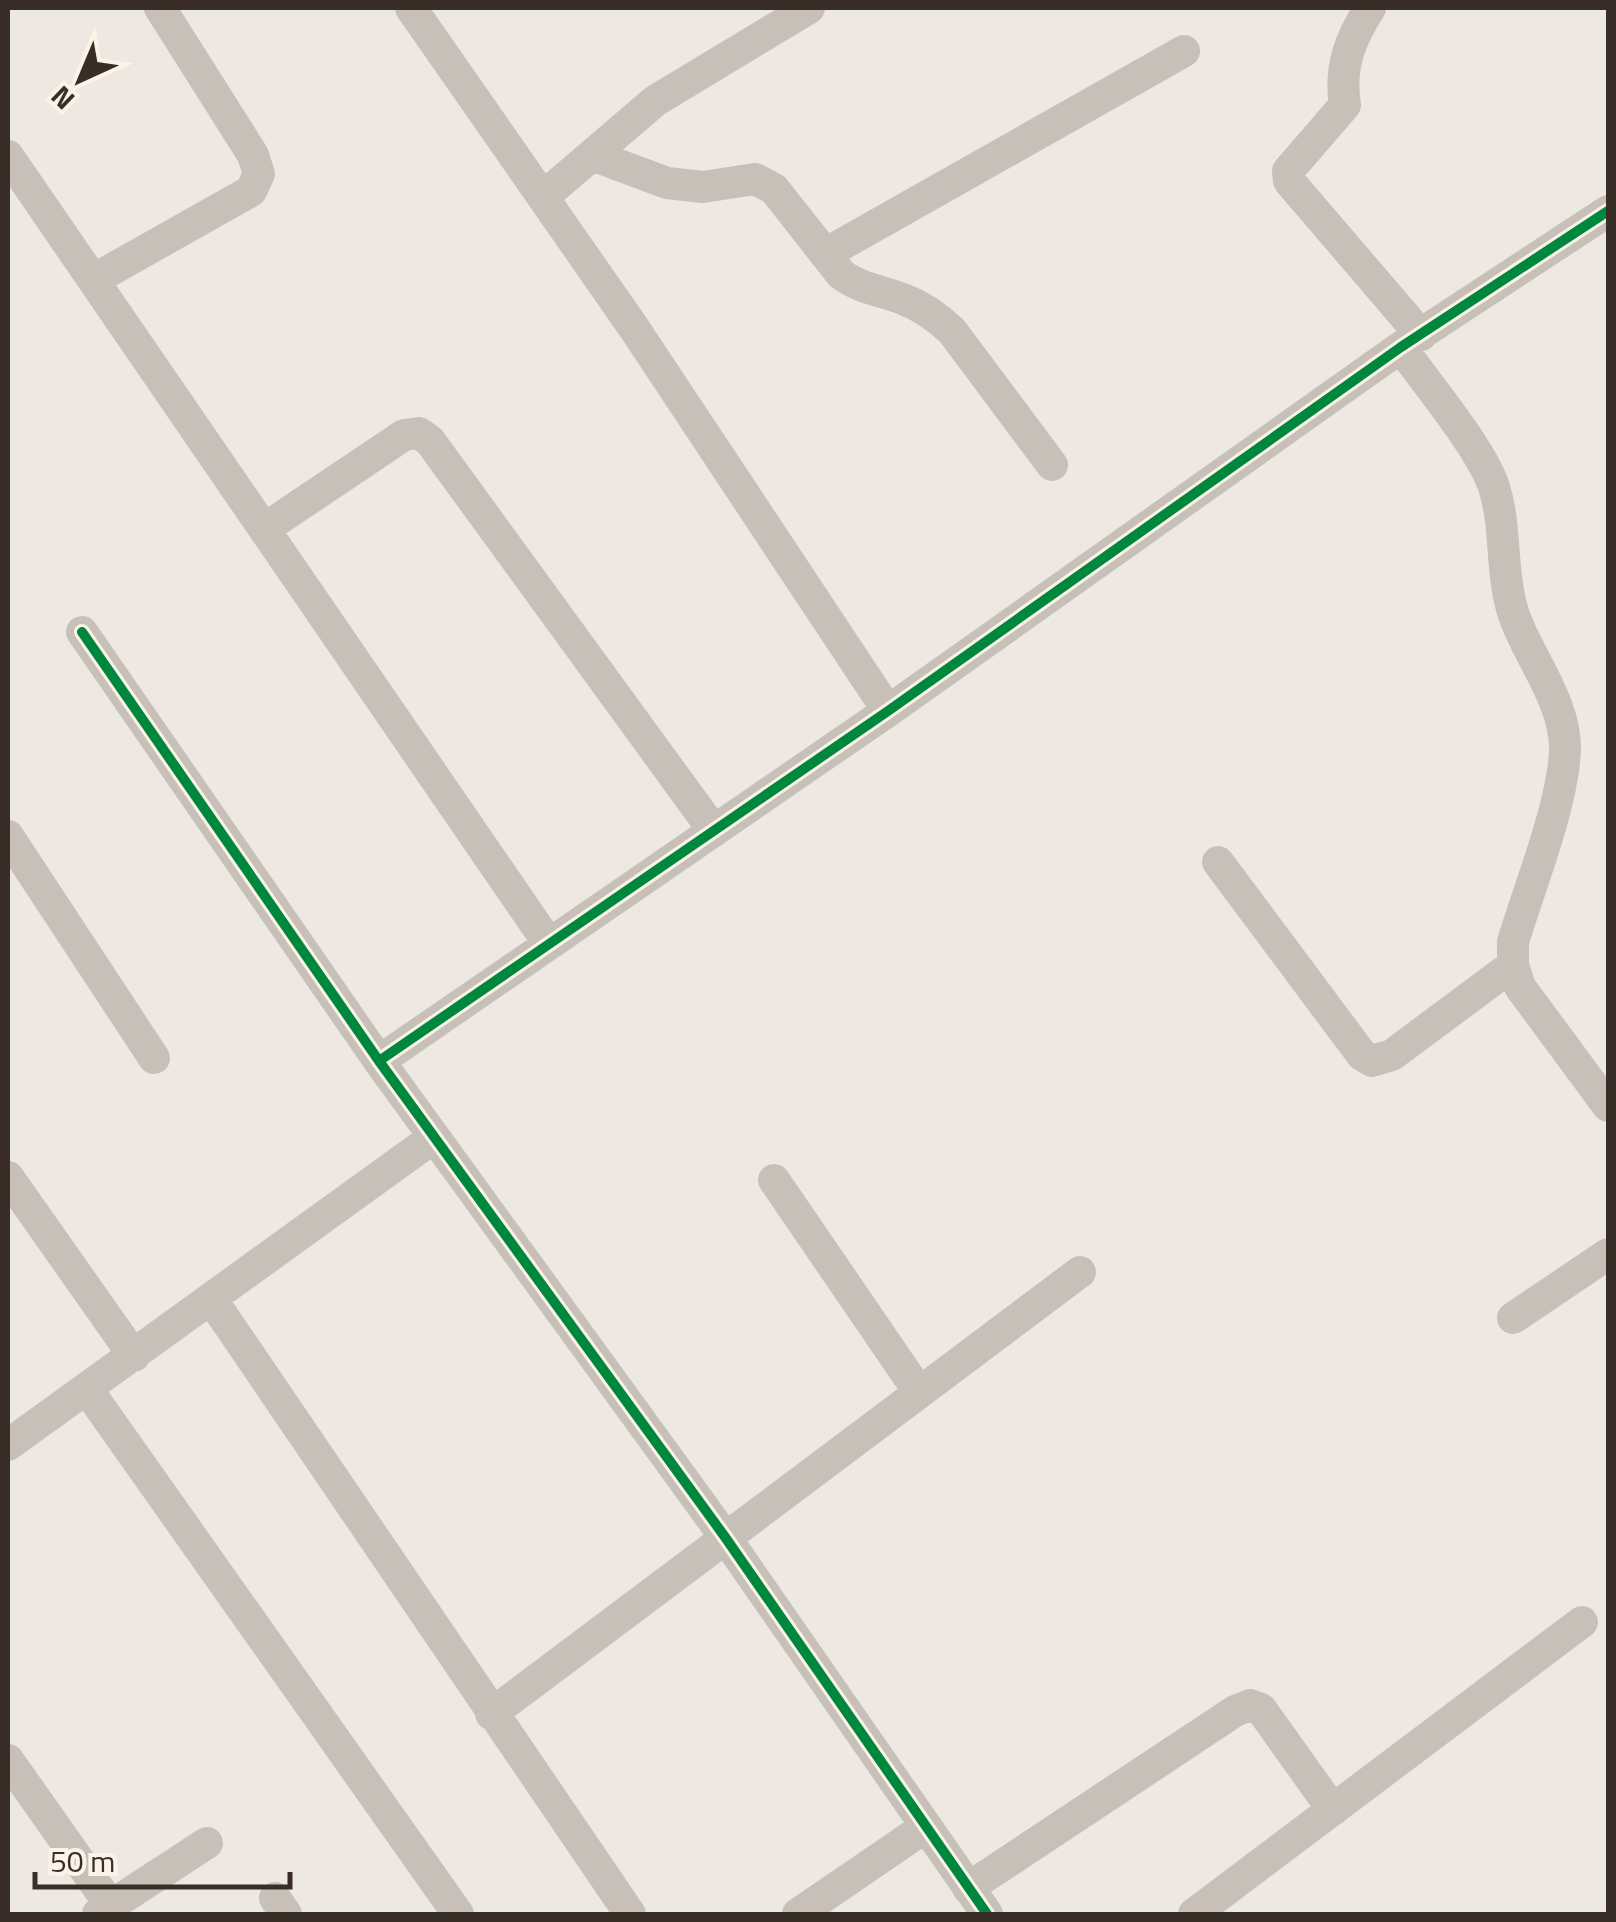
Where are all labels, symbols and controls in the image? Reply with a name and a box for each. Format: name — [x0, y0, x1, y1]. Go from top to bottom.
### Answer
north arrow — [30, 30, 130, 130]
text: N — [40, 76, 84, 121]
scale bar — [35, 1827, 290, 1889]
text: 50 m — [50, 1838, 115, 1884]

